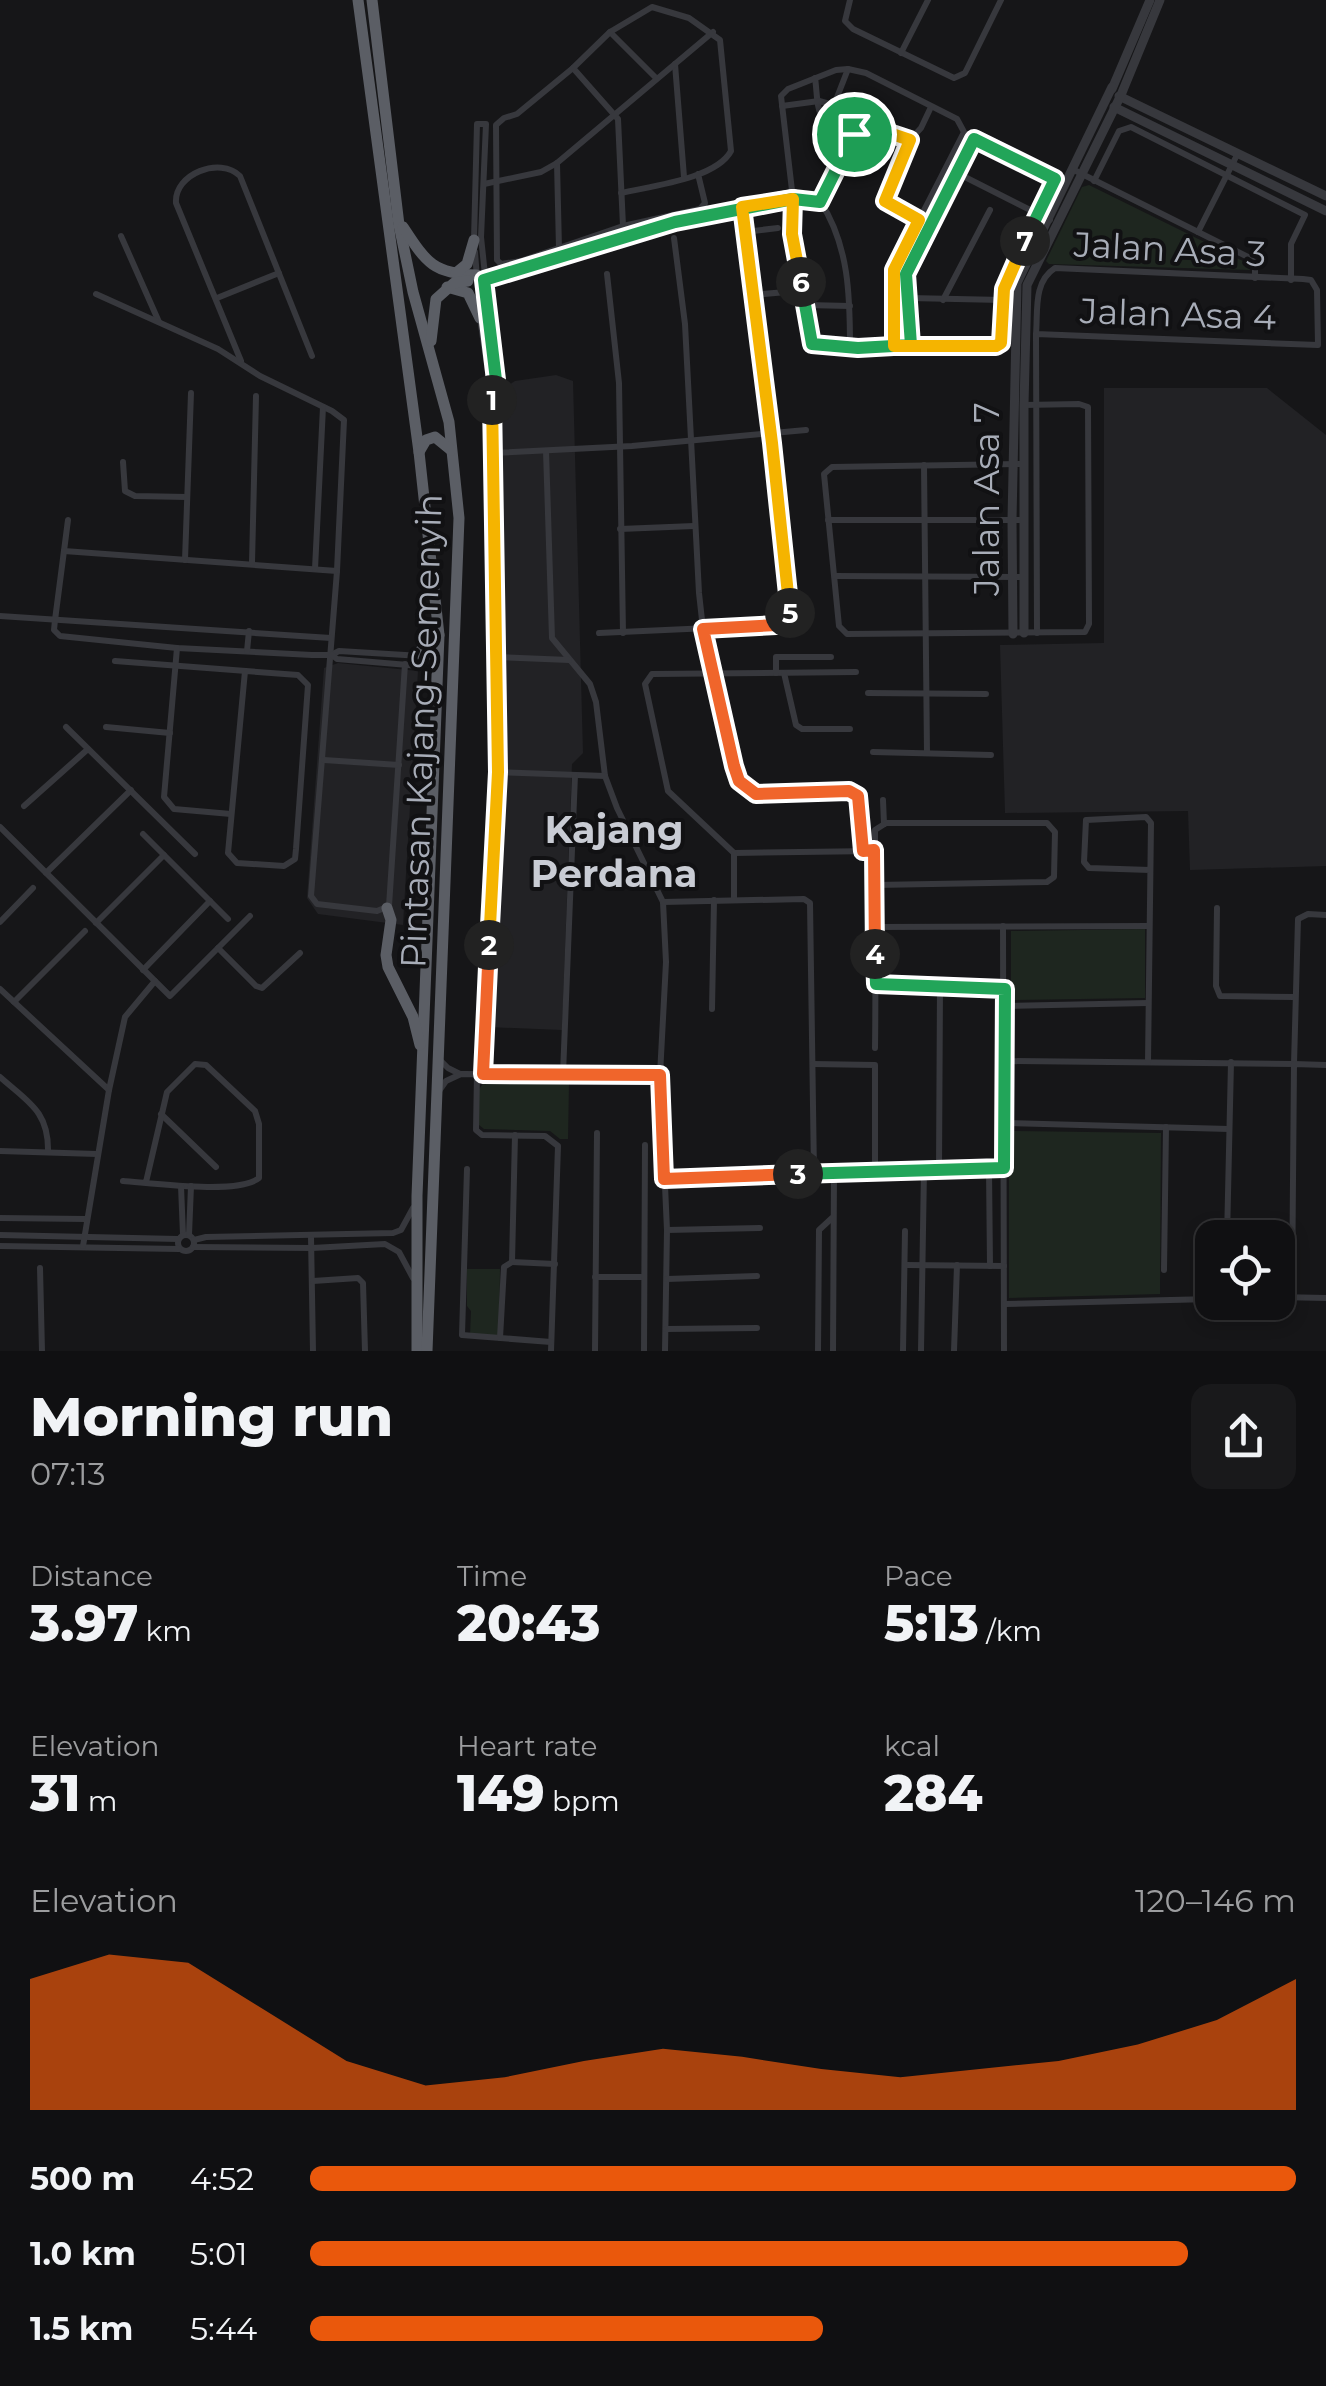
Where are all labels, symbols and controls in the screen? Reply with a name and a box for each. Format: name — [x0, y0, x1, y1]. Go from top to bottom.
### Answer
pin — [812, 92, 897, 177]
icon: arrive — [827, 107, 882, 162]
pin: 7 — [1000, 216, 1050, 266]
street label: Jalan Asa 3 — [1072, 222, 1267, 276]
text: 7 — [1016, 224, 1034, 258]
pin: 6 — [776, 257, 826, 307]
text: 6 — [792, 265, 810, 299]
street label: Jalan Asa 4 — [1078, 289, 1277, 339]
pin: 1 — [467, 375, 517, 425]
text: 1 — [487, 383, 497, 417]
street label: Jalan Asa 7 — [965, 402, 1008, 597]
street label: Pintasan Kajang-Semenyih — [391, 493, 451, 969]
pin: 5 — [765, 588, 815, 638]
text: 5 — [782, 596, 798, 630]
district label: Kajang Perdana — [531, 806, 697, 897]
pin: 2 — [464, 920, 514, 970]
text: 2 — [481, 928, 497, 962]
pin: 4 — [850, 929, 900, 979]
text: 4 — [865, 937, 885, 971]
pin: 3 — [773, 1149, 823, 1199]
text: 3 — [790, 1157, 806, 1191]
map controls — [1195, 1220, 1295, 1320]
button: locate — [1195, 1220, 1295, 1320]
text: Morning run — [30, 1383, 393, 1450]
button: share — [1191, 1384, 1296, 1489]
text: 07:13 — [30, 1454, 106, 1493]
text: Distance — [30, 1559, 153, 1593]
text: Time — [457, 1559, 527, 1593]
text: Pace — [884, 1559, 953, 1593]
text: 3.97 — [30, 1593, 138, 1654]
text: 20:43 — [457, 1593, 600, 1654]
text: 5:13 — [884, 1593, 979, 1654]
text: km — [138, 1614, 192, 1648]
text: /km — [979, 1614, 1042, 1648]
text: Elevation — [30, 1729, 159, 1763]
text: Heart rate — [457, 1729, 598, 1763]
text: kcal — [884, 1729, 940, 1763]
text: 31 — [30, 1763, 80, 1824]
text: 149 — [457, 1763, 545, 1824]
text: 284 — [884, 1763, 982, 1824]
text: m — [80, 1784, 117, 1818]
text: bpm — [545, 1784, 620, 1818]
text: Elevation — [30, 1881, 178, 1920]
text: 120–146 m — [1135, 1881, 1296, 1920]
text: 500 m — [30, 2159, 135, 2198]
text: 4:52 — [190, 2159, 254, 2198]
text: 1.0 km — [30, 2234, 136, 2273]
text: 5:01 — [190, 2234, 248, 2273]
text: 1.5 km — [30, 2309, 133, 2348]
text: 5:44 — [190, 2309, 257, 2348]

